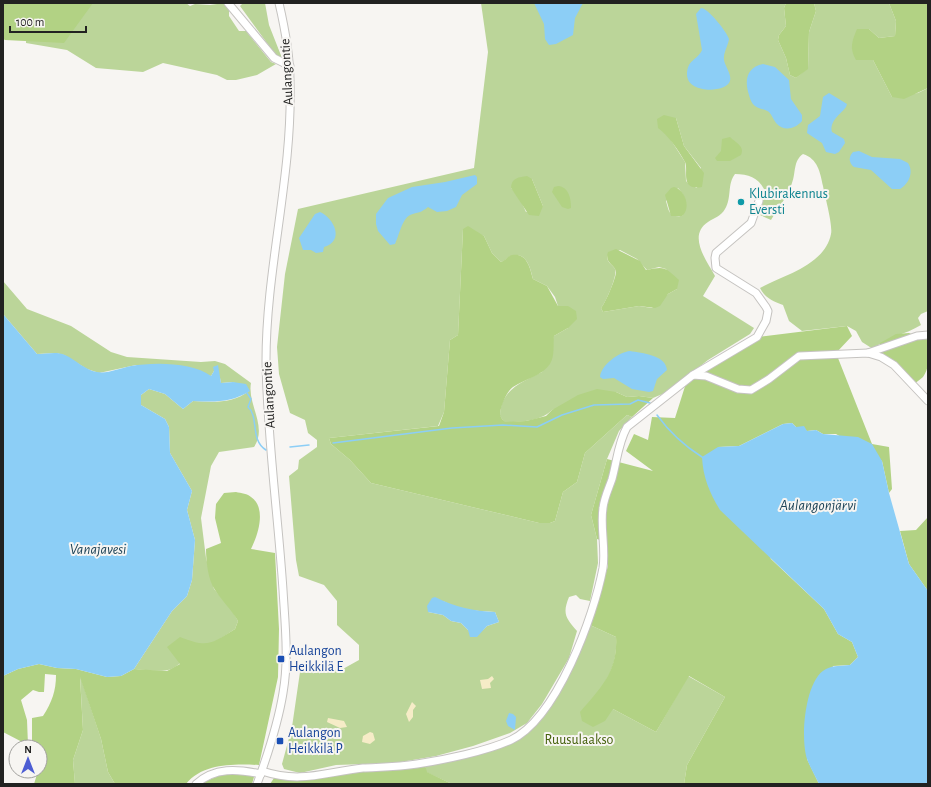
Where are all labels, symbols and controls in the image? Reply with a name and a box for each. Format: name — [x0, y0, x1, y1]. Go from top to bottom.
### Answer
scale bar — [10, 8, 86, 34]
text: 100 m — [16, 16, 44, 28]
street label: Aulangontie — [278, 38, 296, 106]
place label: Klubirakennus Eversti — [749, 187, 828, 217]
marker: Klubirakennus Eversti — [736, 197, 746, 207]
street label: Aulangontie — [260, 361, 278, 429]
water label: Aulangonjärvi — [779, 498, 856, 513]
water label: Vanajavesi — [70, 542, 126, 557]
place label: Aulangon Heikkilä E — [289, 644, 344, 674]
marker: Aulangon Heikkilä E — [276, 654, 286, 664]
place label: Aulangon Heikkilä P — [288, 726, 343, 756]
park label: Ruusulaakso — [545, 733, 614, 747]
marker: Aulangon Heikkilä P — [275, 736, 285, 746]
north arrow — [8, 739, 48, 779]
text: N — [24, 744, 32, 755]

